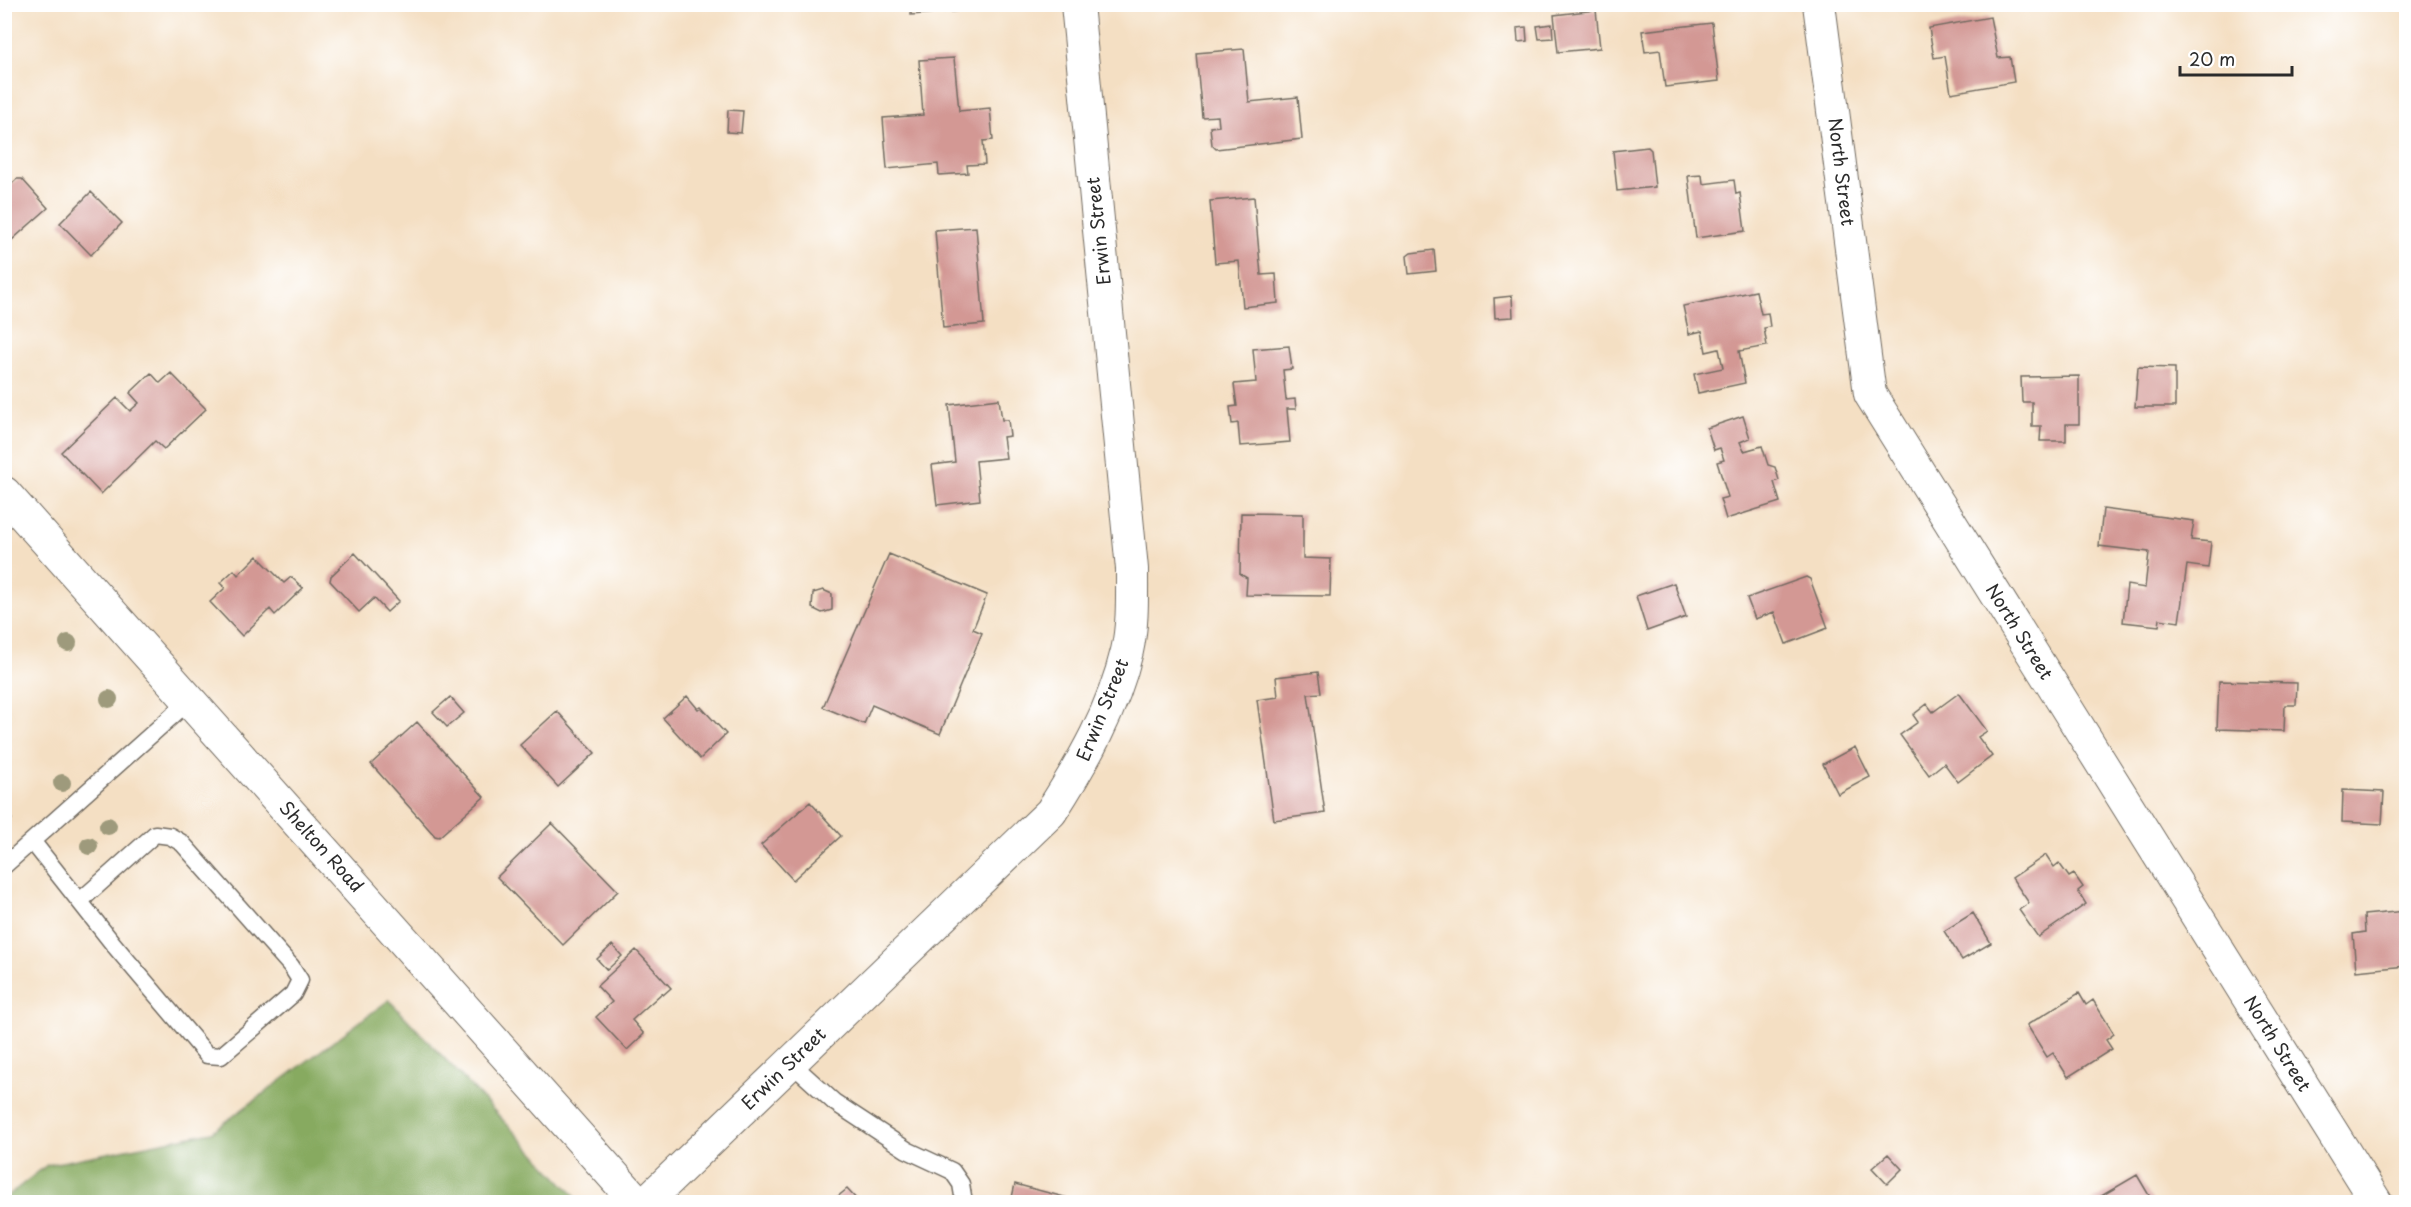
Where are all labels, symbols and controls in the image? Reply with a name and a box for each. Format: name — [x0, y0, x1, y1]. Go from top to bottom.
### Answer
scale bar — [2180, 39, 2292, 77]
text: 20 m — [2189, 45, 2235, 72]
street label: North Street — [1822, 116, 1863, 227]
street label: Erwin Street — [1078, 176, 1117, 287]
street label: North Street — [1980, 578, 2061, 684]
street label: Erwin Street — [1069, 654, 1134, 765]
street label: Shelton Road — [274, 794, 371, 898]
street label: North Street — [2238, 990, 2319, 1096]
street label: Erwin Street — [735, 1021, 831, 1115]

